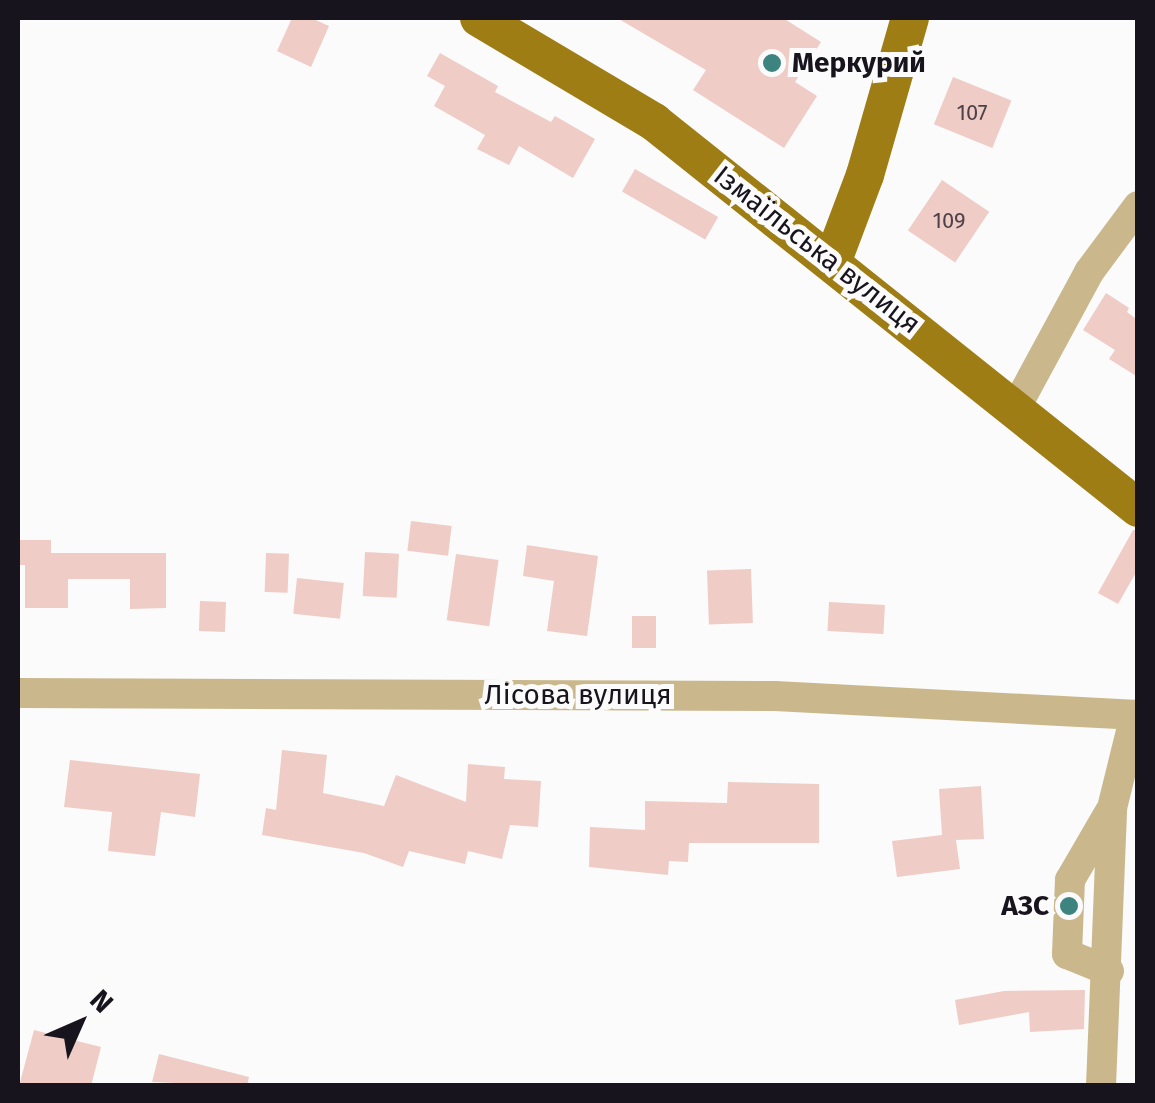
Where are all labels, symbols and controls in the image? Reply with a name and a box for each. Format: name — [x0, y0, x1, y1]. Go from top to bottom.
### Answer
place label: Меркурий — [792, 46, 926, 80]
marker: Меркурий — [761, 52, 783, 74]
house number: 107 — [956, 100, 988, 126]
street label: Ізмаїльська вулиця — [707, 159, 927, 341]
house number: 109 — [932, 208, 966, 234]
street label: Лісова вулиця — [484, 678, 672, 712]
place label: АЗС — [1001, 889, 1049, 923]
marker: АЗС — [1058, 895, 1080, 917]
north arrow — [30, 973, 130, 1073]
text: N — [83, 983, 120, 1020]

